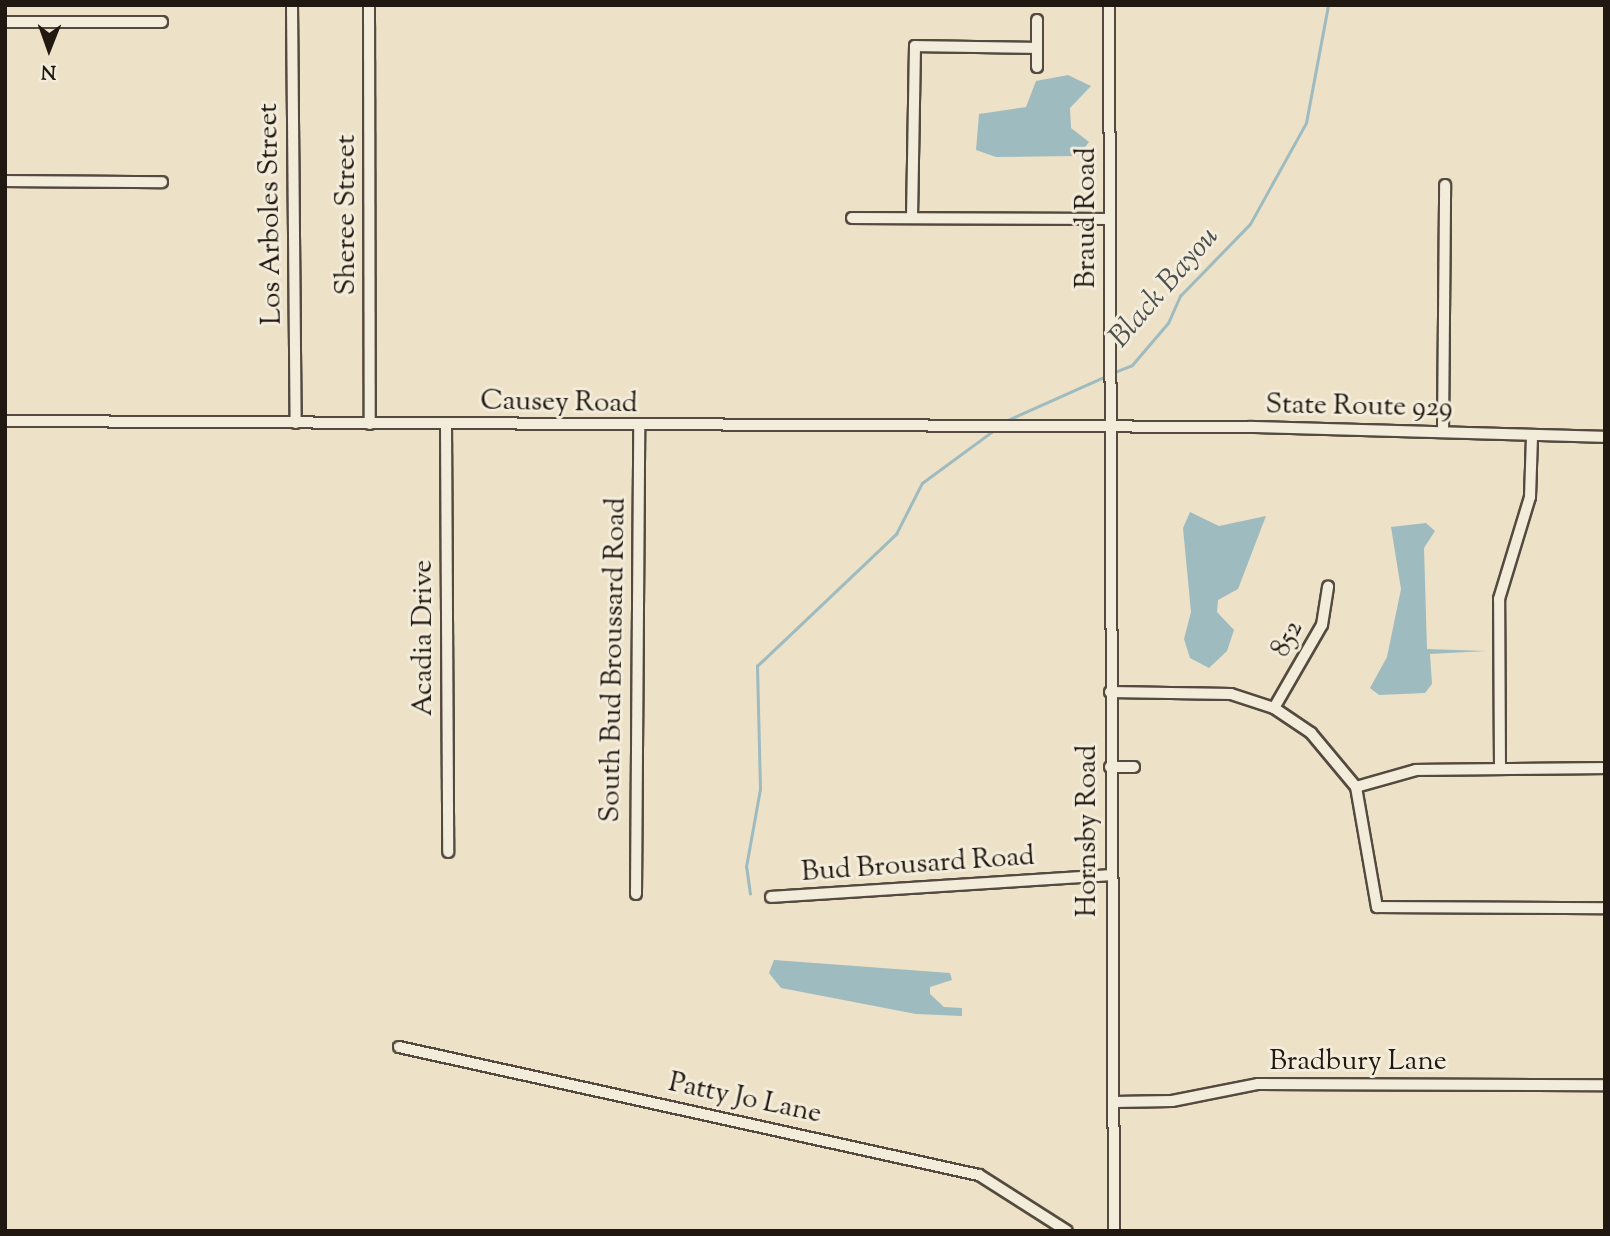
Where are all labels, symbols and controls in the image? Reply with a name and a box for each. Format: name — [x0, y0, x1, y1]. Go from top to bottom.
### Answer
north arrow — [14, 14, 84, 84]
text: N — [41, 57, 56, 84]
street label: Los Arboles Street — [252, 103, 290, 325]
street label: Sheree Street — [330, 135, 364, 295]
street label: Braud Road — [1070, 147, 1104, 289]
water label: Black Bayou — [1103, 220, 1227, 356]
street label: Causey Road — [480, 385, 638, 421]
street label: State Route 929 — [1265, 389, 1453, 425]
street label: South Bud Broussard Road — [594, 497, 634, 823]
street label: Acadia Drive — [407, 560, 441, 716]
street label: 852 — [1265, 615, 1311, 663]
street label: Hornsby Road — [1071, 745, 1105, 917]
street label: Bud Brousard Road — [800, 840, 1036, 890]
street label: Bradbury Lane — [1269, 1045, 1447, 1079]
street label: Patty Jo Lane — [665, 1066, 825, 1132]

